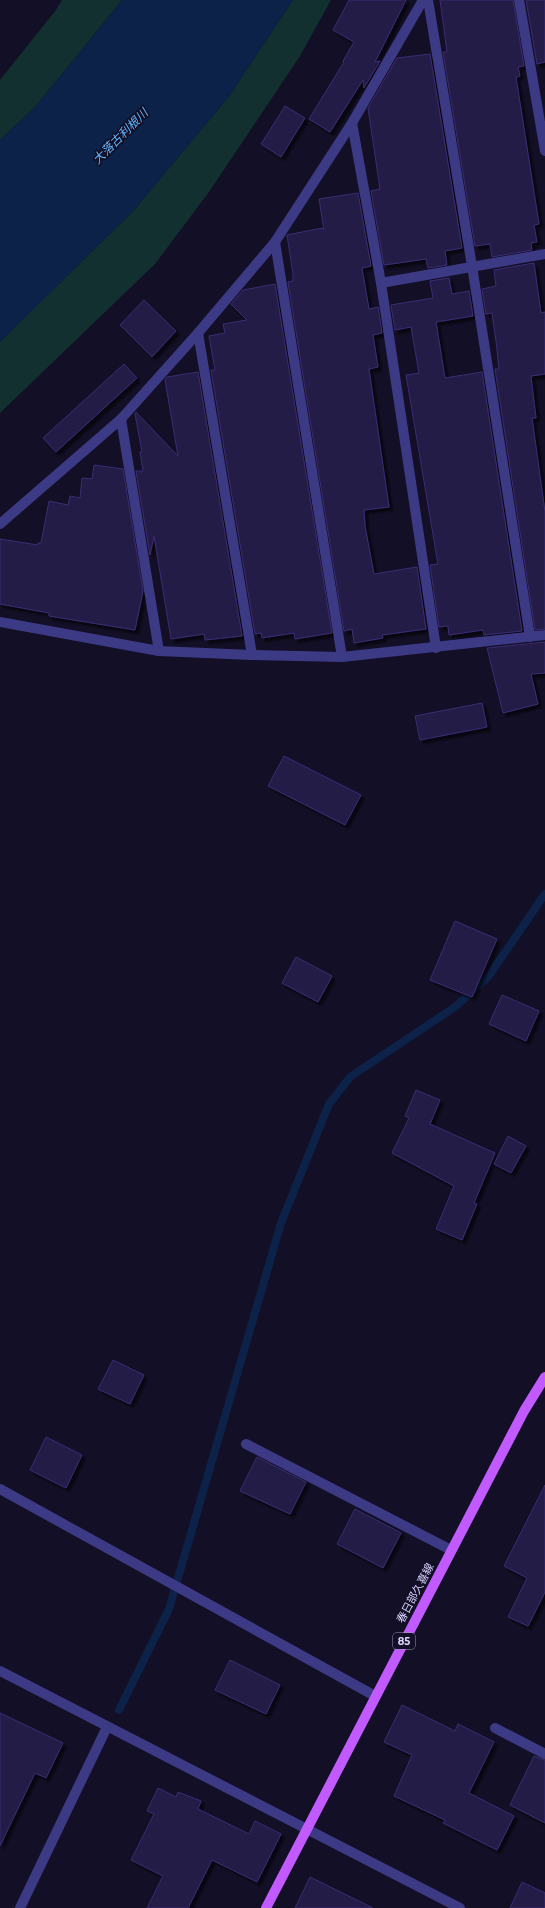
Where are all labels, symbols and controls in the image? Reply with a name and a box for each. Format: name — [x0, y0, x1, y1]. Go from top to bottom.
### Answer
water label: 大落古利根川 — [89, 104, 152, 167]
street label: 春日部久喜線 — [393, 1561, 437, 1625]
road number: 85 — [393, 1633, 415, 1649]

